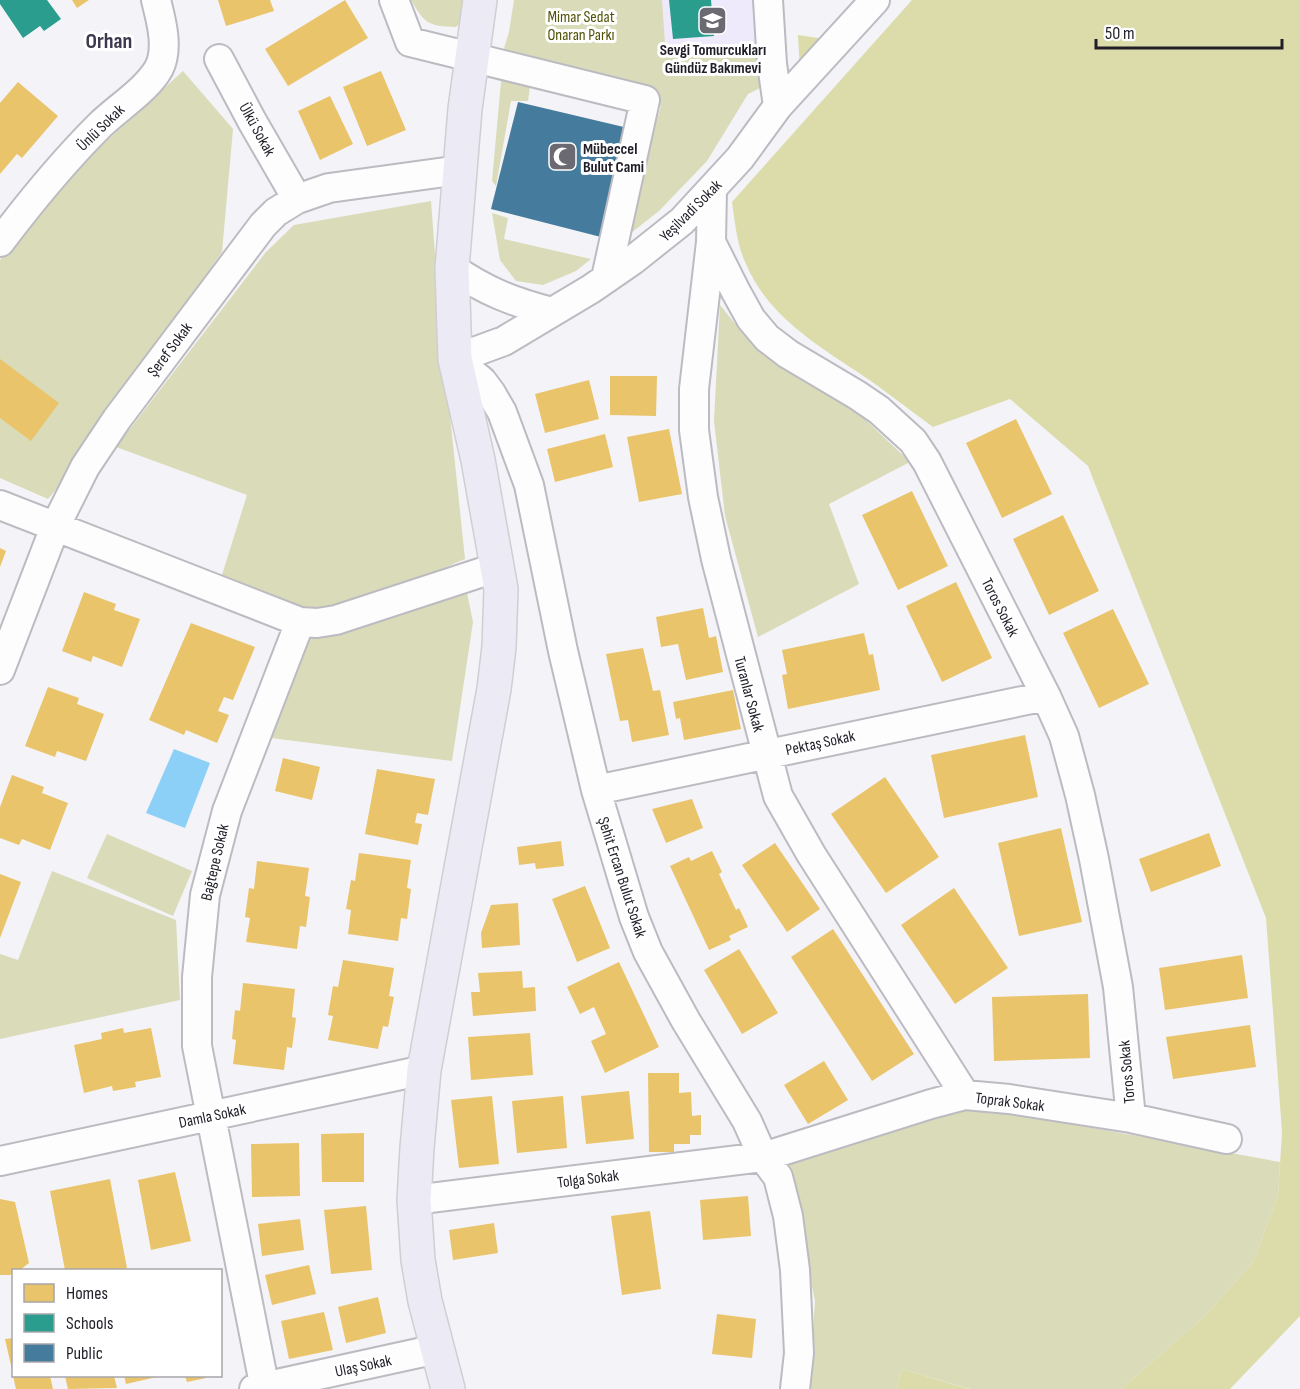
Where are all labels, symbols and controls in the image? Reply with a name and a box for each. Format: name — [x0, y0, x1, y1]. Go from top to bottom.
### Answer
school or university icon: Sevgi Tomurcukları Gündüz Bakımevi — [697, 5, 729, 37]
park label: Mimar Sedat Onaran Parkı — [547, 8, 615, 45]
scale bar — [1096, 12, 1282, 50]
text: 50 m — [1105, 23, 1135, 44]
district label: Orhan — [86, 28, 132, 55]
place label: Sevgi Tomurcukları Gündüz Bakımevi — [660, 41, 766, 78]
street label: Ülkü Sokak — [234, 100, 279, 160]
street label: Ünlü Sokak — [73, 101, 129, 155]
place label: Mübeccel Bulut Cami — [583, 140, 644, 177]
mosque icon: Mübeccel Bulut Cami — [546, 141, 578, 173]
street label: Yeşilvadi Sokak — [656, 176, 726, 246]
street label: Şeref Sokak — [144, 319, 197, 381]
street label: Toros Sokak — [977, 575, 1022, 640]
street label: Turanlar Sokak — [729, 654, 768, 734]
street label: Pektaş Sokak — [784, 727, 857, 760]
street label: Şehit Ercan Bulut Sokak — [593, 815, 650, 940]
street label: Bağtepe Sokak — [197, 822, 234, 903]
street label: Toros Sokak — [1115, 1040, 1140, 1104]
street label: Toprak Sokak — [974, 1089, 1046, 1116]
street label: Damla Sokak — [177, 1100, 247, 1133]
street label: Tolga Sokak — [556, 1166, 620, 1193]
legend — [12, 1269, 222, 1377]
text: Homes — [66, 1283, 108, 1304]
text: Schools — [66, 1313, 113, 1334]
text: Public — [66, 1343, 103, 1364]
street label: Ulaş Sokak — [333, 1351, 393, 1382]

